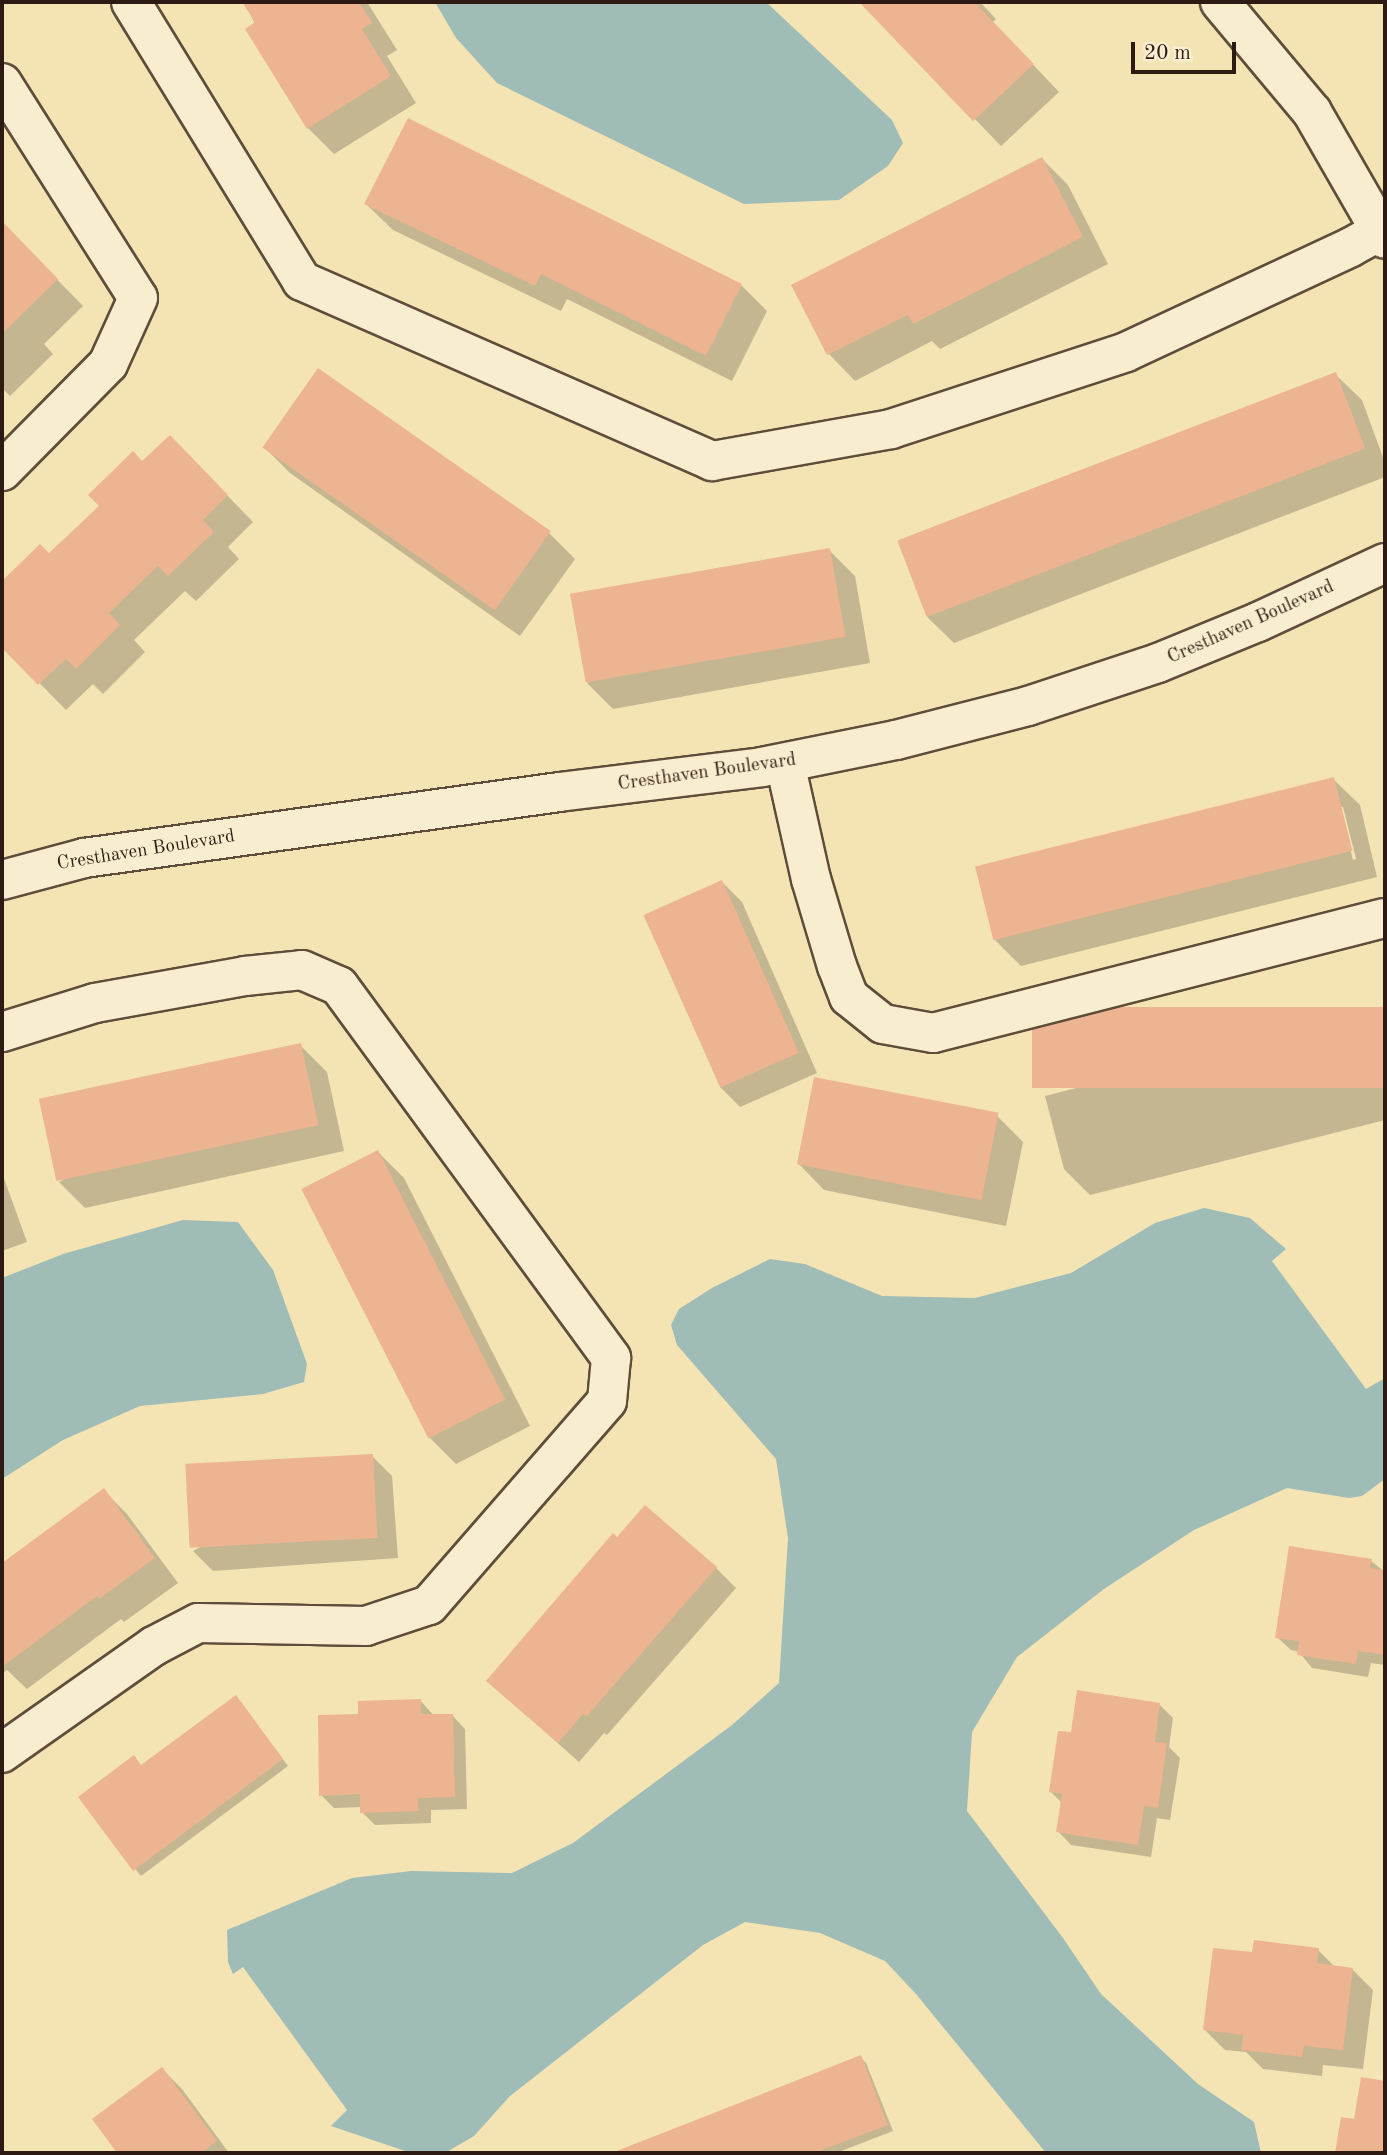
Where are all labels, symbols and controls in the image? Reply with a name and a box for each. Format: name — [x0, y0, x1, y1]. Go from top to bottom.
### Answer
scale bar — [1135, 28, 1240, 72]
text: 20 m — [1144, 43, 1191, 64]
street label: Cresthaven Boulevard — [1164, 576, 1338, 670]
street label: Cresthaven Boulevard — [616, 749, 798, 797]
street label: Cresthaven Boulevard — [55, 826, 237, 876]

